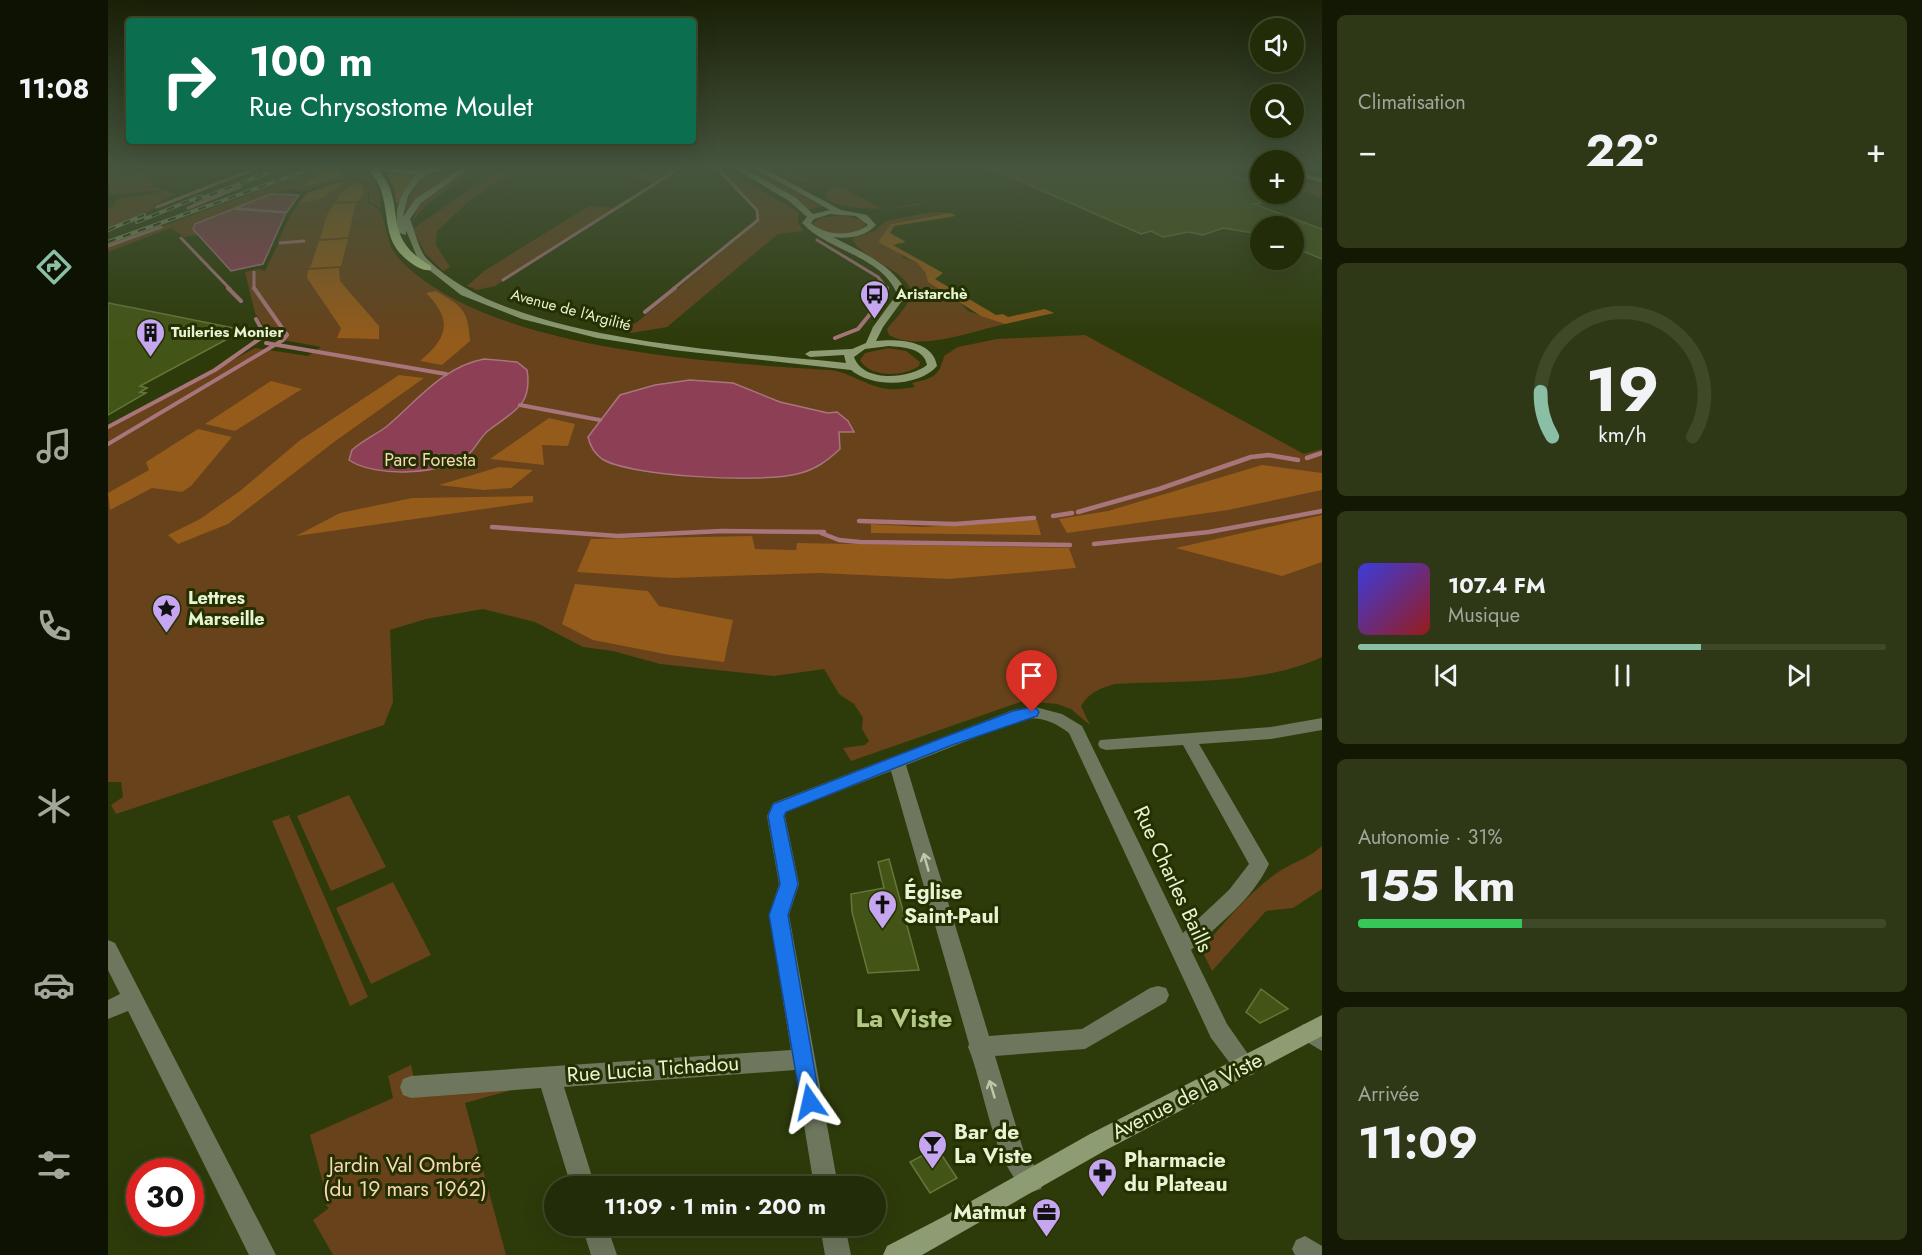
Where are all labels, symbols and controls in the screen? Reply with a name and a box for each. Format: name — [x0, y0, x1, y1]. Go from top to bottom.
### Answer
map controls — [1250, 18, 1304, 270]
button: sound — [1250, 18, 1304, 72]
text: 100 m — [249, 31, 373, 92]
icon: right — [150, 42, 228, 120]
text: 11:08 — [19, 69, 89, 108]
button: search — [1250, 84, 1304, 138]
text: Rue Chrysostome Moulet — [249, 87, 533, 126]
text: Climatisation — [1358, 88, 1466, 117]
text: 22° — [1585, 118, 1658, 183]
text: − — [1358, 127, 1377, 174]
text: + — [1866, 127, 1886, 174]
button: + — [1250, 150, 1304, 204]
button: − — [1250, 216, 1304, 270]
icon: directions — [33, 246, 75, 288]
bus stop icon: Aristarchè — [859, 278, 891, 320]
street label: Avenue de l'Argilité — [509, 283, 634, 337]
place label: Aristarchè — [895, 283, 968, 305]
building icon: Tuileries Monier — [134, 316, 166, 358]
place label: Tuileries Monier — [171, 321, 284, 343]
text: 19 — [1585, 344, 1659, 434]
text: km/h — [1598, 419, 1646, 450]
icon: music — [33, 425, 75, 467]
park label: Parc Foresta — [384, 447, 476, 473]
text: 107.4 FM — [1448, 569, 1546, 601]
place label: Lettres Marseille — [188, 585, 265, 632]
place icon: Lettres Marseille — [151, 592, 183, 634]
text: Musique — [1448, 601, 1520, 630]
icon: phone — [33, 605, 75, 647]
pin — [1006, 650, 1057, 712]
icon: arrive — [1015, 659, 1048, 692]
icon: previous — [1430, 659, 1463, 692]
icon: pause — [1606, 659, 1639, 692]
icon: next — [1782, 659, 1815, 692]
icon: climate — [33, 785, 75, 827]
street label: Rue Charles Baills — [1126, 801, 1220, 957]
text: Autonomie · 31% — [1358, 823, 1502, 852]
one-way arrow — [920, 853, 931, 872]
text: 155 km — [1358, 853, 1515, 918]
place label: Église Saint-Paul — [904, 877, 999, 931]
church icon: Église Saint-Paul — [867, 888, 899, 930]
icon: car — [33, 964, 75, 1006]
district label: La Viste — [856, 999, 953, 1037]
street label: Avenue de la Viste — [1106, 1045, 1268, 1147]
street label: Rue Lucia Tichadou — [566, 1048, 740, 1090]
position arrow — [778, 1070, 842, 1134]
one-way arrow — [986, 1080, 997, 1099]
text: Arrivée — [1358, 1080, 1419, 1109]
text: 11:09 — [1358, 1110, 1478, 1175]
place label: Bar de La Viste — [954, 1117, 1032, 1171]
bar icon: Bar de La Viste — [917, 1128, 949, 1170]
icon: filters — [33, 1144, 75, 1186]
place label: Pharmacie du Plateau — [1124, 1145, 1228, 1199]
park label: Jardin Val Ombré (du 19 mars 1962) — [323, 1150, 487, 1204]
pharmacy icon: Pharmacie du Plateau — [1087, 1156, 1119, 1198]
speed limit sign: 30 — [126, 1158, 204, 1236]
text: 11:09 · 1 min · 200 m — [604, 1190, 826, 1222]
office icon: Matmut — [1031, 1196, 1063, 1238]
place label: Matmut — [953, 1197, 1026, 1227]

